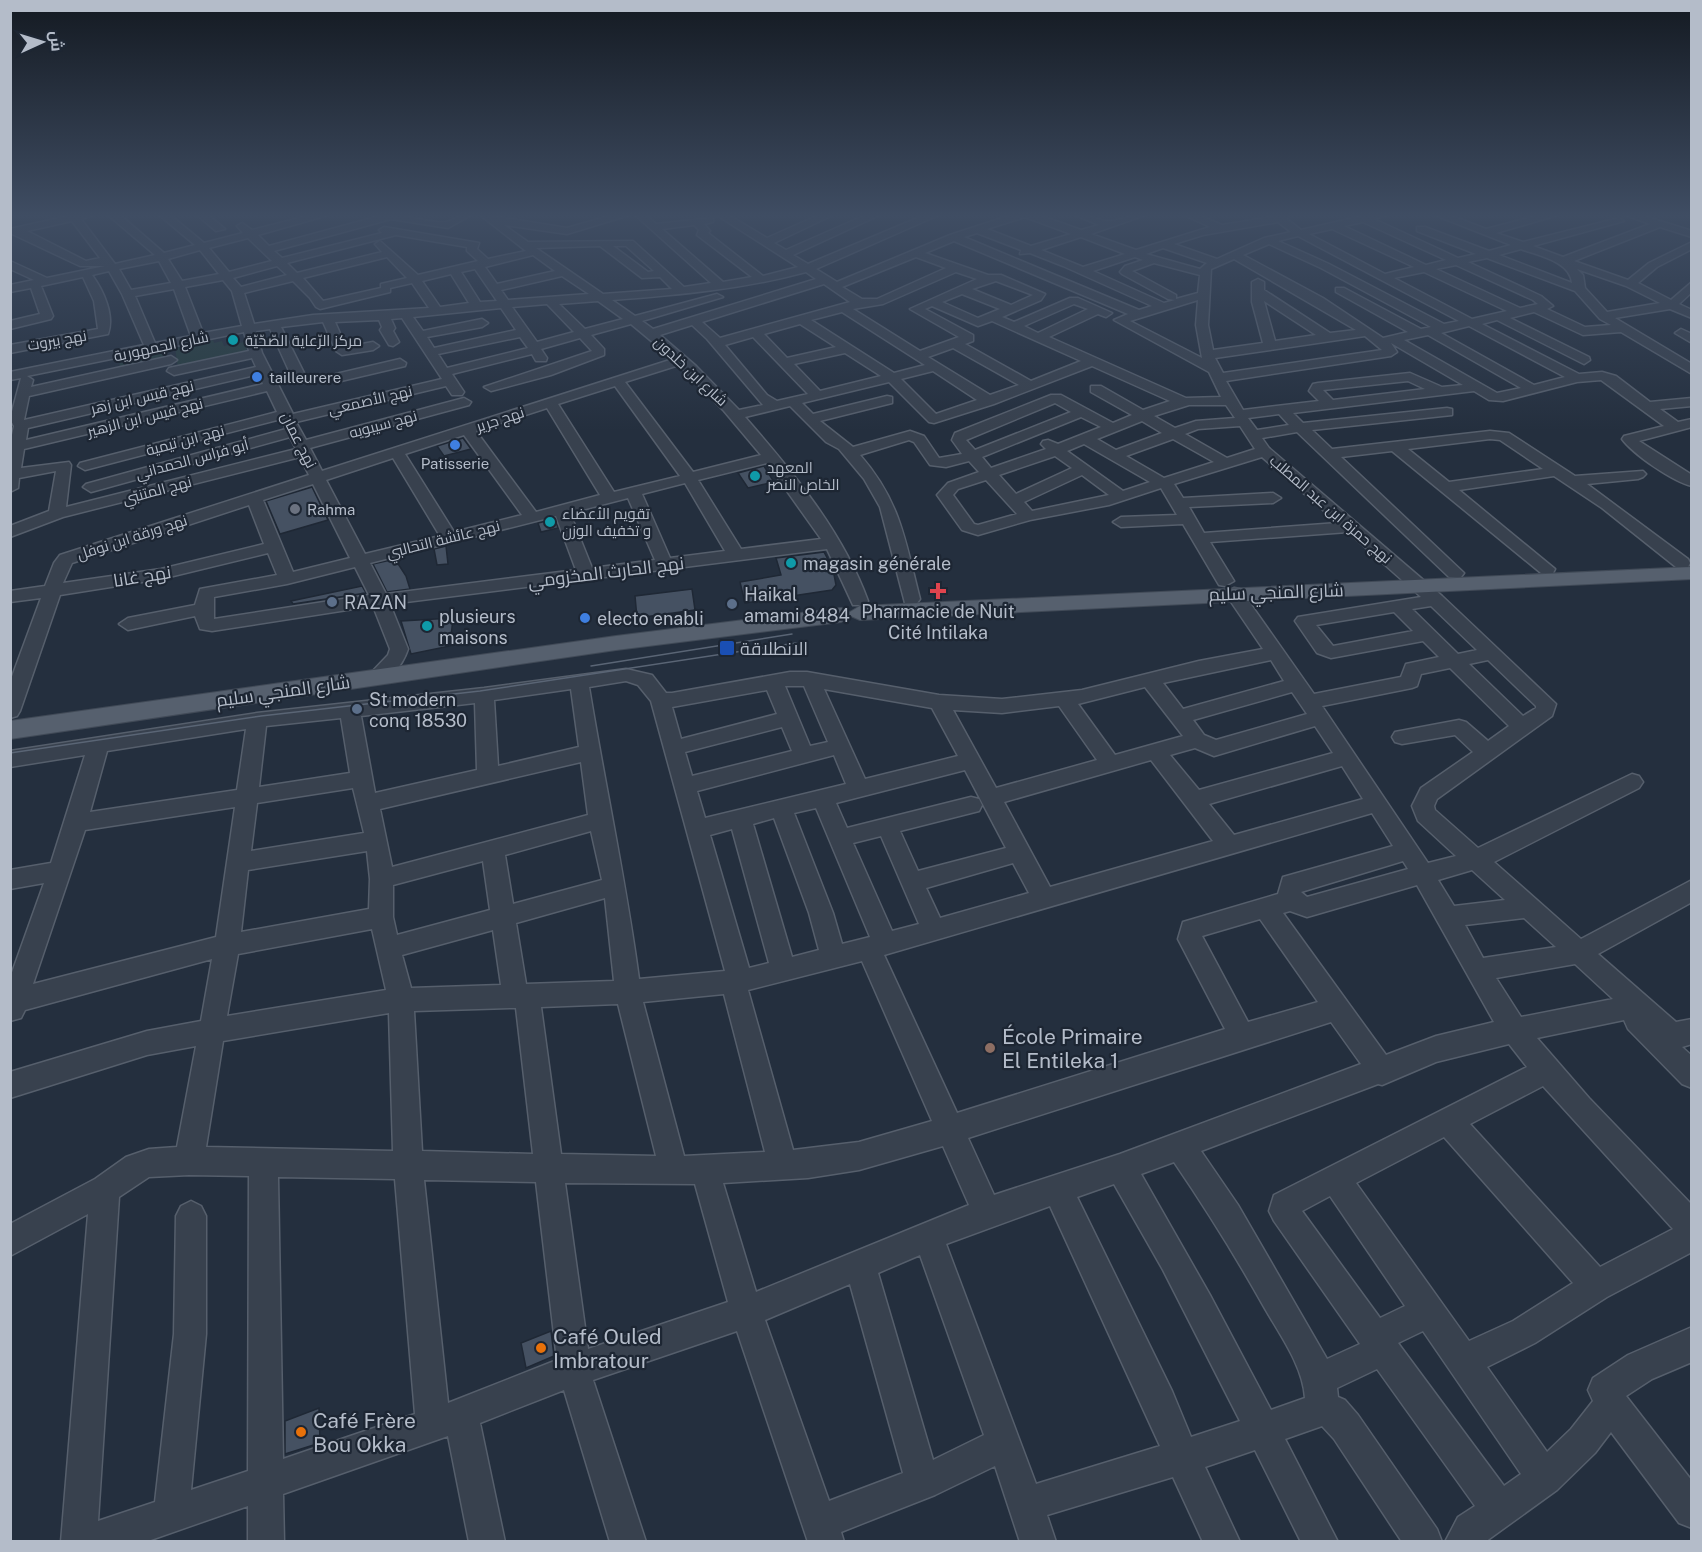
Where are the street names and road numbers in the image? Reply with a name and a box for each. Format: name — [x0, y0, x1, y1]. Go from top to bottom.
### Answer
street label: نهج بيروت — [26, 326, 89, 357]
street label: شارع الجمهورية — [112, 328, 211, 367]
street label: شارع ابن خلدون — [649, 333, 731, 411]
street label: نهج قيس ابن زهر — [88, 377, 196, 420]
street label: نهج الأصمعي — [326, 382, 415, 422]
street label: نهج قيس ابن الزهير — [84, 394, 205, 443]
street label: نهج جرير — [473, 403, 527, 438]
street label: نهج سيبويه — [347, 407, 420, 444]
street label: نهج عمان — [275, 409, 320, 472]
street label: نهج ابن تيمية — [144, 421, 227, 462]
street label: أبو فراس الحمداني — [133, 435, 251, 486]
street label: نهج حمزة ابن عبد المطلب — [1265, 451, 1395, 569]
street label: نهج المتنبّي — [121, 473, 194, 511]
street label: نهج ورقة ابن نوفل — [75, 511, 190, 566]
street label: نهج عائشة التحالبي — [385, 517, 502, 565]
street label: نهج الحارث المخزومي — [527, 552, 686, 596]
street label: نهج غانا — [111, 561, 173, 593]
street label: شارع المنجي سليم — [1208, 579, 1344, 609]
street label: شارع المنجي سليم — [215, 671, 352, 715]

